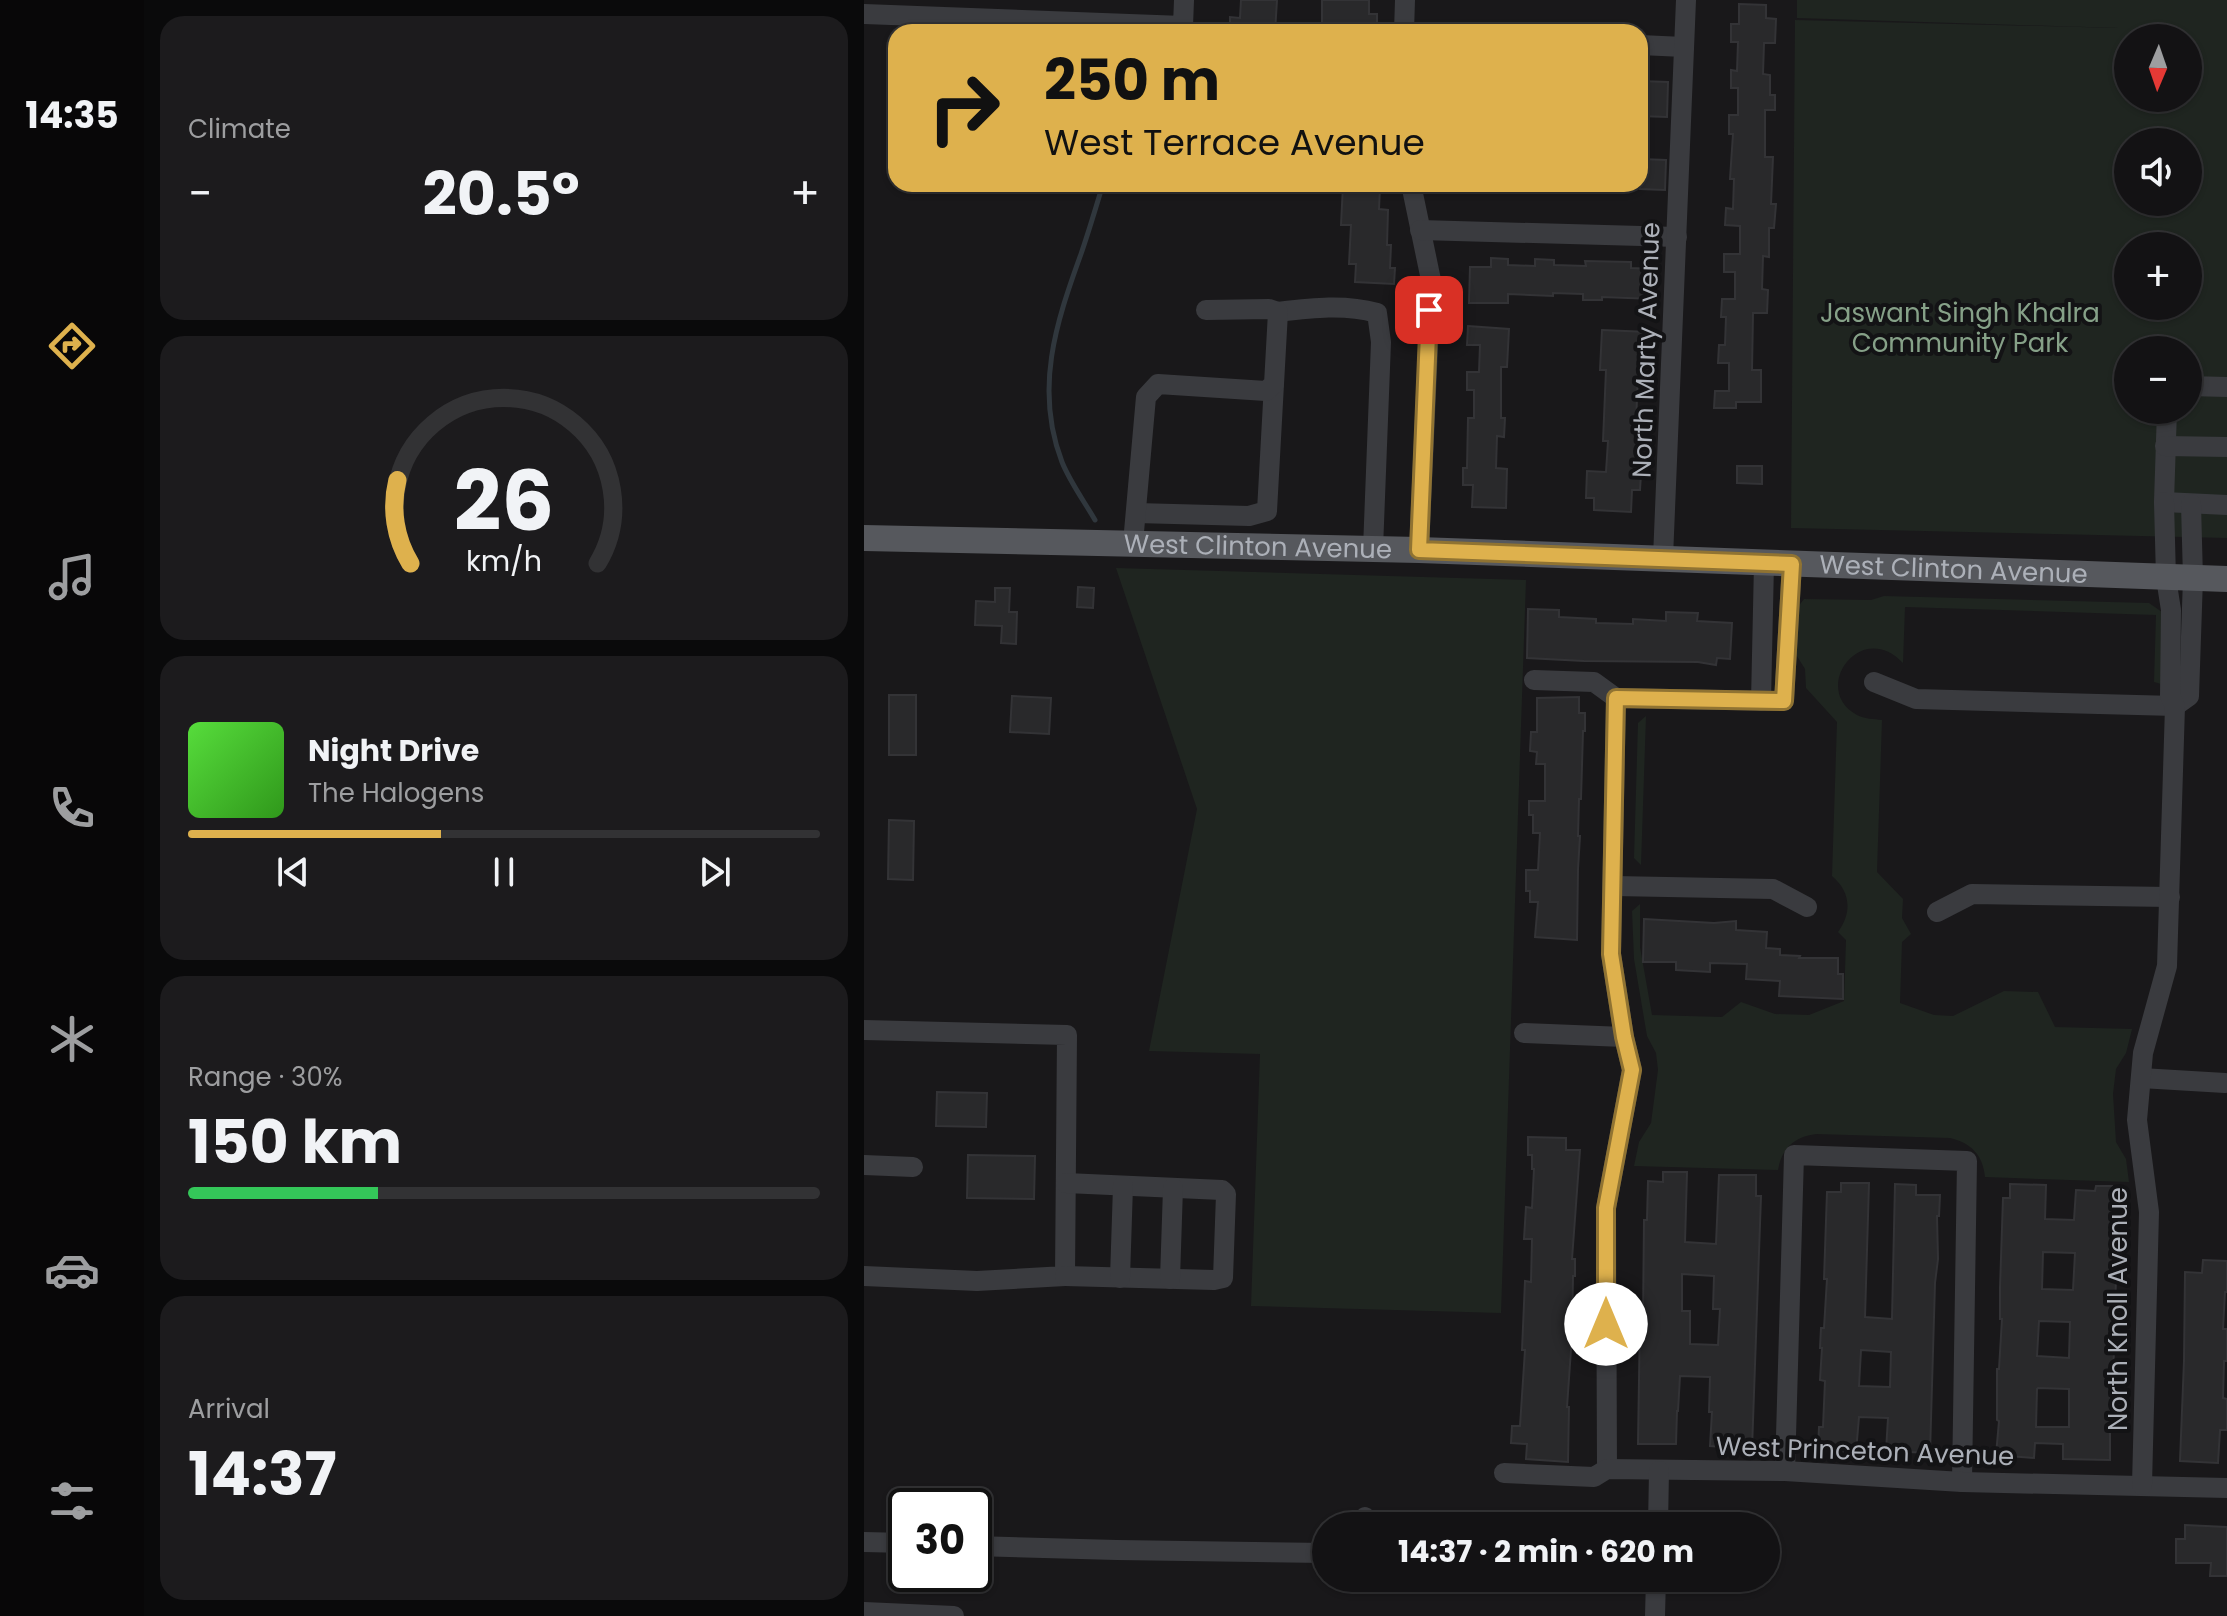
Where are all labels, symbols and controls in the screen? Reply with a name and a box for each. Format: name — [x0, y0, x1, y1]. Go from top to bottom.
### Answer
north arrow — [2114, 24, 2202, 112]
map controls — [2114, 24, 2202, 424]
text: 250 m — [1044, 41, 1220, 120]
icon: right — [912, 56, 1016, 160]
text: 14:35 — [25, 90, 119, 141]
text: Climate — [188, 111, 291, 147]
text: West Terrace Avenue — [1044, 117, 1425, 168]
button: sound — [2114, 128, 2202, 216]
text: 20.5° — [423, 152, 580, 236]
text: − — [188, 163, 212, 224]
text: + — [790, 163, 820, 224]
street label: North Marty Avenue — [1624, 221, 1668, 479]
button: + — [2114, 232, 2202, 320]
pin — [1395, 276, 1463, 344]
icon: arrive — [1407, 288, 1451, 332]
park label: Jaswant Singh Khalra Community Park — [1820, 295, 2100, 361]
icon: directions — [44, 318, 100, 374]
button: − — [2114, 336, 2202, 424]
text: 26 — [454, 443, 554, 559]
street label: West Clinton Avenue — [1123, 526, 1392, 567]
text: km/h — [466, 541, 542, 581]
street label: West Clinton Avenue — [1819, 546, 2088, 592]
icon: music — [44, 549, 100, 605]
text: Night Drive — [308, 729, 479, 772]
text: The Halogens — [308, 775, 484, 811]
icon: phone — [44, 780, 100, 836]
icon: previous — [271, 850, 315, 894]
icon: pause — [482, 850, 526, 894]
icon: next — [693, 850, 737, 894]
icon: climate — [44, 1011, 100, 1067]
text: Range · 30% — [188, 1059, 343, 1095]
text: 150 km — [188, 1100, 402, 1184]
street label: North Knoll Avenue — [2100, 1187, 2136, 1431]
icon: car — [44, 1242, 100, 1298]
position arrow — [1564, 1282, 1648, 1366]
text: Arrival — [188, 1391, 270, 1427]
street label: West Princeton Avenue — [1715, 1428, 2015, 1474]
text: 14:37 — [188, 1432, 337, 1516]
icon: filters — [44, 1473, 100, 1529]
speed limit sign: 30 — [888, 1488, 992, 1592]
text: 14:37 · 2 min · 620 m — [1398, 1530, 1694, 1573]

